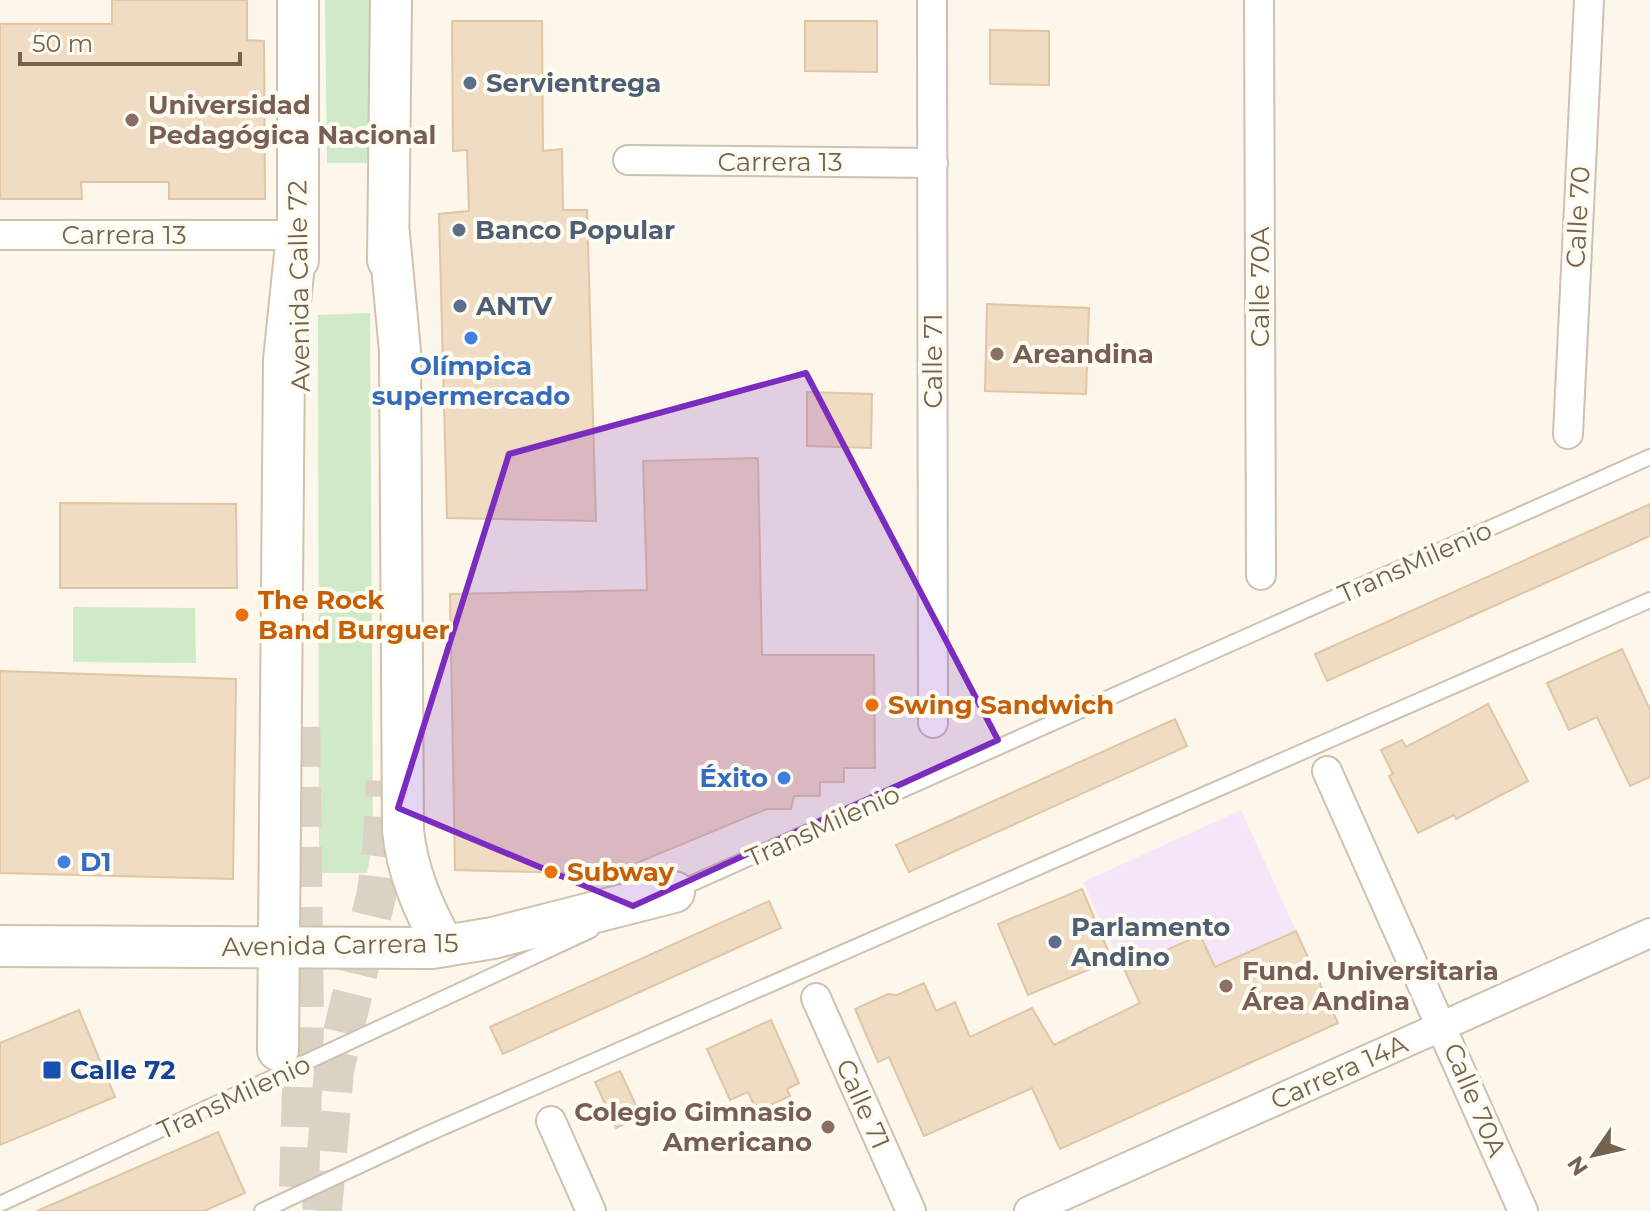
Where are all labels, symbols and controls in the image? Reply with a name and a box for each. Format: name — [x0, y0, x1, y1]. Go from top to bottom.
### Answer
scale bar — [20, 16, 240, 66]
text: 50 m — [32, 29, 93, 58]
place label: Servientrega — [486, 67, 661, 99]
marker: Servientrega — [461, 74, 479, 92]
place label: Universidad Pedagógica Nacional — [148, 89, 436, 151]
marker: Universidad Pedagógica Nacional — [123, 111, 141, 129]
street label: Carrera 13 — [717, 146, 843, 178]
street label: Calle 70 — [1559, 165, 1597, 269]
street label: Avenida Calle 72 — [281, 180, 317, 392]
place label: Banco Popular — [475, 214, 675, 246]
street label: Carrera 13 — [61, 219, 187, 251]
marker: Banco Popular — [450, 221, 468, 239]
street label: Calle 70A — [1244, 226, 1276, 347]
place label: ANTV — [475, 290, 553, 322]
marker: ANTV — [451, 297, 469, 315]
street label: Calle 71 — [917, 313, 949, 409]
marker: Olímpica supermercado — [462, 329, 480, 347]
place label: Areandina — [1012, 338, 1154, 370]
marker: Areandina — [988, 345, 1006, 363]
place label: Olímpica supermercado — [372, 350, 570, 412]
street label: TransMilenio — [1333, 514, 1497, 610]
place label: The Rock Band Burguer — [258, 584, 450, 646]
marker: The Rock Band Burguer — [233, 606, 251, 624]
place label: Swing Sandwich — [888, 689, 1114, 721]
marker: Swing Sandwich — [863, 696, 881, 714]
place label: Éxito — [700, 762, 768, 794]
marker: Éxito — [775, 769, 793, 787]
street label: TransMilenio — [741, 778, 905, 874]
place label: D1 — [80, 846, 111, 878]
marker: D1 — [55, 853, 73, 871]
place label: Subway — [567, 856, 675, 888]
marker: Subway — [542, 863, 560, 881]
place label: Parlamento Andino — [1070, 911, 1230, 973]
street label: Avenida Carrera 15 — [221, 927, 459, 963]
marker: Parlamento Andino — [1046, 933, 1064, 951]
place label: Fund. Universitaria Área Andina — [1241, 955, 1499, 1017]
marker: Fund. Universitaria Área Andina — [1217, 977, 1235, 995]
street label: Carrera 14A — [1266, 1027, 1413, 1116]
street label: Calle 70A — [1437, 1038, 1513, 1162]
street label: TransMilenio — [152, 1048, 316, 1146]
place label: Calle 72 — [70, 1054, 176, 1086]
street label: Calle 71 — [829, 1054, 897, 1154]
marker: Calle 72 — [41, 1059, 63, 1081]
place label: Colegio Gimnasio Americano — [574, 1096, 812, 1158]
north arrow — [1554, 1115, 1634, 1195]
marker: Colegio Gimnasio Americano — [819, 1118, 837, 1136]
text: N — [1562, 1151, 1594, 1181]

